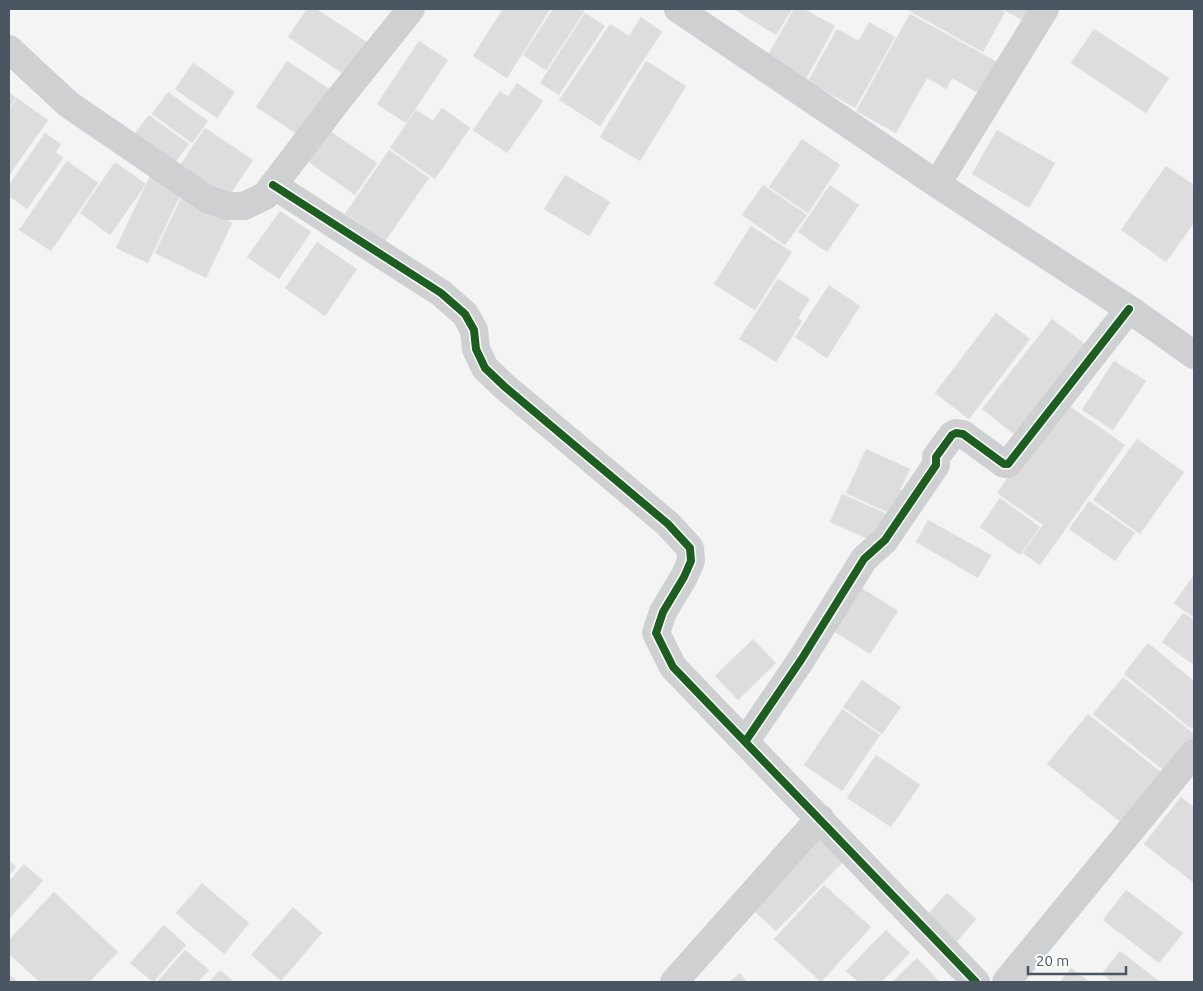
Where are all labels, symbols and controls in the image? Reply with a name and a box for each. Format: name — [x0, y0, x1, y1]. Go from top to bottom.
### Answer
scale bar — [1028, 944, 1126, 976]
text: 20 m — [1036, 952, 1069, 969]

